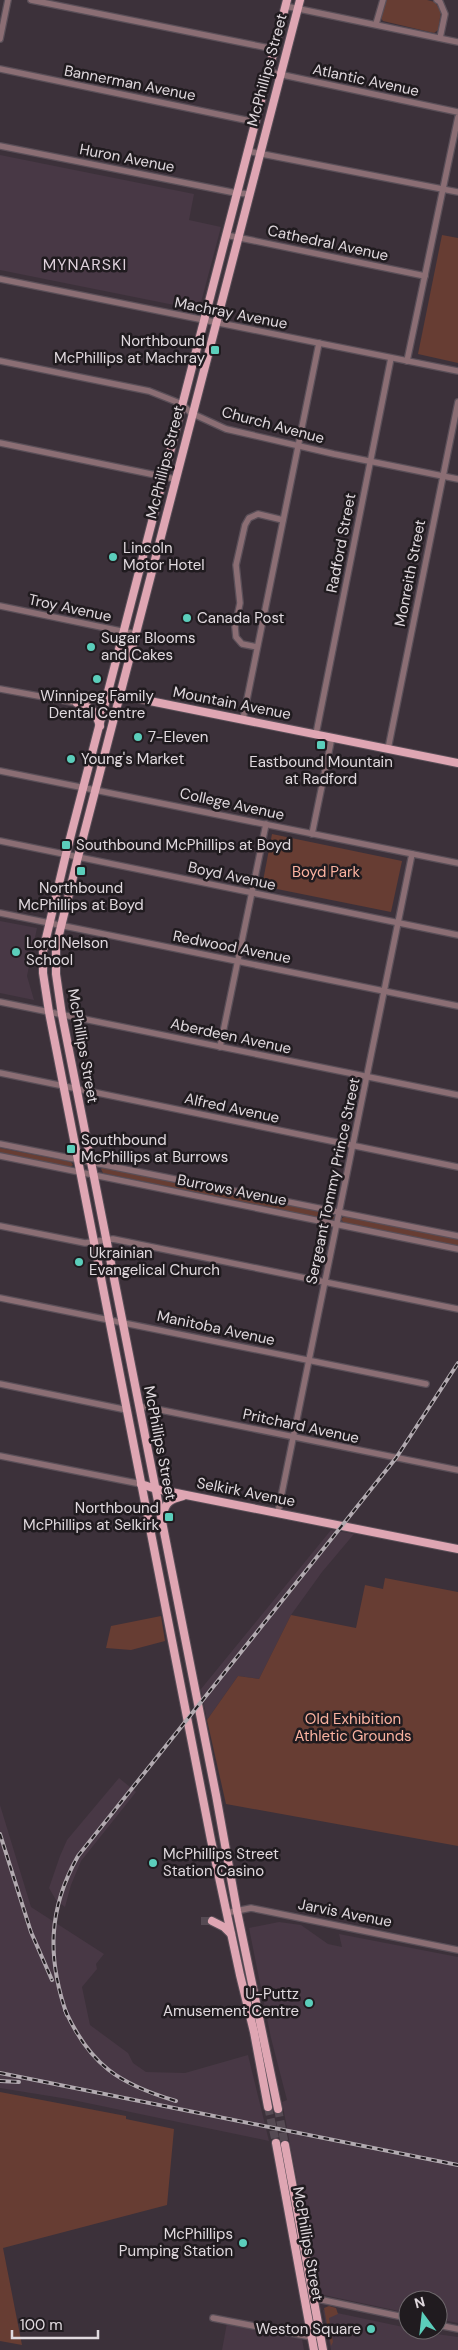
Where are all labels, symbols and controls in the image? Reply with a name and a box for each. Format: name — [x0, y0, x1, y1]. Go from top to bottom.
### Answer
street label: McPhillips Street — [242, 11, 292, 129]
street label: Atlantic Avenue — [311, 59, 421, 101]
street label: Bannerman Avenue — [63, 60, 197, 106]
street label: Huron Avenue — [78, 139, 176, 177]
street label: Cathedral Avenue — [266, 220, 390, 266]
district label: MYNARSKI — [43, 254, 127, 275]
street label: Machray Avenue — [173, 292, 289, 334]
place label: Northbound McPhillips at Machray — [54, 331, 206, 368]
marker: Northbound McPhillips at Machray — [209, 344, 221, 356]
street label: Church Avenue — [220, 402, 326, 448]
street label: McPhillips Street — [141, 403, 189, 521]
street label: Radford Street — [322, 491, 360, 595]
street label: Monreith Street — [390, 518, 430, 628]
place label: Lincoln Motor Hotel — [123, 538, 205, 575]
marker: Lincoln Motor Hotel — [107, 551, 119, 563]
street label: Troy Avenue — [27, 589, 113, 627]
place label: Canada Post — [197, 608, 285, 628]
marker: Canada Post — [181, 612, 193, 624]
place label: Sugar Blooms and Cakes — [101, 628, 195, 665]
marker: Sugar Blooms and Cakes — [85, 641, 97, 653]
marker: Winnipeg Family Dental Centre — [91, 673, 103, 685]
street label: Mountain Avenue — [171, 682, 293, 724]
place label: Winnipeg Family Dental Centre — [40, 686, 154, 723]
place label: 7-Eleven — [148, 727, 208, 747]
marker: 7-Eleven — [132, 731, 144, 743]
marker: Eastbound Mountain at Radford — [315, 739, 327, 751]
place label: Young's Market — [81, 749, 184, 769]
place label: Eastbound Mountain at Radford — [249, 752, 393, 789]
marker: Young's Market — [65, 753, 77, 765]
street label: College Avenue — [178, 783, 286, 825]
place label: Southbound McPhillips at Boyd — [76, 835, 291, 855]
marker: Southbound McPhillips at Boyd — [60, 839, 72, 851]
street label: Boyd Avenue — [186, 857, 278, 895]
park label: Boyd Park — [292, 862, 360, 882]
marker: Northbound McPhillips at Boyd — [75, 865, 87, 877]
place label: Northbound McPhillips at Boyd — [18, 878, 144, 915]
street label: Redwood Avenue — [171, 926, 293, 968]
place label: Lord Nelson School — [26, 933, 108, 970]
marker: Lord Nelson School — [10, 946, 22, 958]
street label: McPhillips Street — [63, 987, 103, 1105]
street label: Aberdeen Avenue — [169, 1013, 293, 1059]
street label: Sergeant Tommy Prince Street — [301, 1076, 365, 1286]
street label: Alfred Avenue — [183, 1088, 281, 1128]
place label: Southbound McPhillips at Burrows — [81, 1130, 228, 1167]
marker: Southbound McPhillips at Burrows — [65, 1143, 77, 1155]
street label: Burrows Avenue — [176, 1170, 288, 1210]
place label: Ukrainian Evangelical Church — [89, 1243, 220, 1280]
marker: Ukrainian Evangelical Church — [73, 1256, 85, 1268]
street label: Manitoba Avenue — [155, 1306, 277, 1350]
street label: McPhillips Street — [139, 1384, 181, 1502]
street label: Pritchard Avenue — [241, 1404, 361, 1448]
street label: Selkirk Avenue — [195, 1473, 297, 1511]
place label: Northbound McPhillips at Selkirk — [23, 1498, 159, 1535]
marker: Northbound McPhillips at Selkirk — [163, 1511, 175, 1523]
park label: Old Exhibition Athletic Grounds — [294, 1709, 412, 1746]
place label: McPhillips Street Station Casino — [163, 1844, 279, 1881]
marker: McPhillips Street Station Casino — [147, 1857, 159, 1869]
street label: Jarvis Avenue — [296, 1894, 394, 1932]
place label: U-Puttz Amusement Centre — [163, 1984, 299, 2021]
marker: U-Puttz Amusement Centre — [303, 1997, 315, 2009]
street label: McPhillips Street — [288, 2185, 328, 2303]
place label: McPhillips Pumping Station — [119, 2224, 233, 2261]
marker: McPhillips Pumping Station — [237, 2237, 249, 2249]
north arrow — [398, 2290, 448, 2340]
text: N — [412, 2292, 427, 2312]
scale bar — [12, 2308, 99, 2340]
text: 100 m — [20, 2315, 63, 2335]
place label: Weston Square — [256, 2319, 361, 2339]
marker: Weston Square — [365, 2323, 377, 2335]

